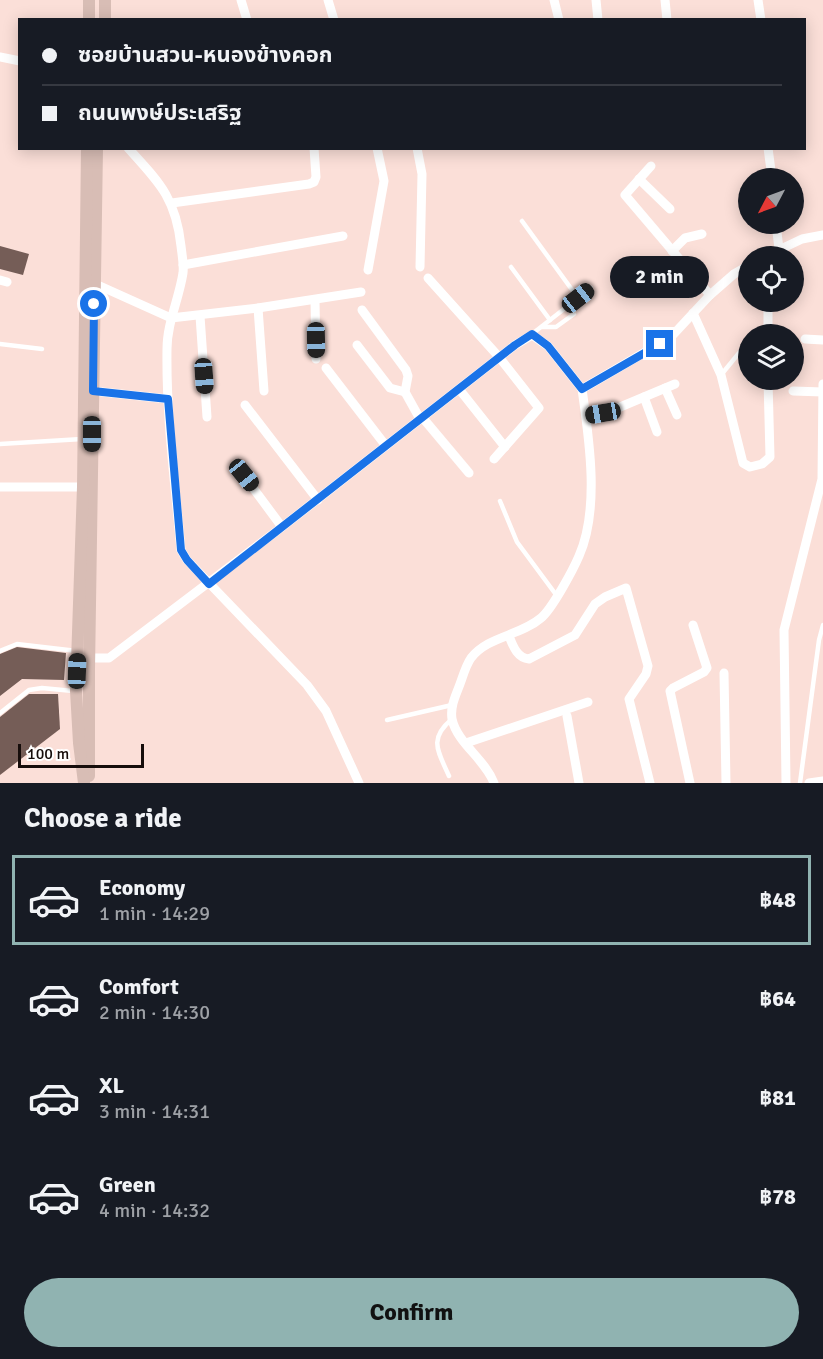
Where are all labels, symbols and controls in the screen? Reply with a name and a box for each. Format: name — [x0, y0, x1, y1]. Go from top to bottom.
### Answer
text: ซอยบ้านสวน-หนองข้างคอก — [78, 41, 332, 68]
text: ถนนพงษ์ประเสริฐ — [78, 99, 241, 126]
north arrow — [738, 168, 804, 234]
map controls — [738, 168, 804, 390]
button: locate — [738, 246, 804, 312]
callout: 2 min — [610, 257, 710, 299]
text: 2 min — [635, 264, 684, 289]
car — [558, 280, 598, 316]
route start — [80, 290, 107, 317]
car — [307, 322, 325, 358]
button: layers — [738, 324, 804, 390]
route end — [646, 330, 673, 357]
car — [194, 357, 214, 395]
car — [584, 401, 622, 425]
car — [83, 416, 101, 452]
car — [226, 455, 262, 495]
car — [67, 653, 87, 689]
scale bar — [18, 741, 144, 768]
text: 100 m — [27, 744, 69, 764]
text: Choose a ride — [24, 802, 182, 835]
icon: car — [27, 873, 81, 927]
text: Economy — [99, 874, 185, 901]
text: ฿48 — [759, 886, 796, 913]
text: 1 min · 14:29 — [99, 901, 210, 926]
icon: car — [27, 972, 81, 1026]
text: Comfort — [99, 973, 179, 1000]
text: ฿64 — [759, 985, 796, 1012]
text: 2 min · 14:30 — [99, 1000, 210, 1025]
icon: car — [27, 1071, 81, 1125]
text: XL — [99, 1072, 124, 1099]
text: ฿81 — [759, 1084, 796, 1111]
text: 3 min · 14:31 — [99, 1099, 210, 1124]
icon: car — [27, 1170, 81, 1224]
text: Green — [99, 1171, 156, 1198]
text: ฿78 — [759, 1183, 796, 1210]
text: 4 min · 14:32 — [99, 1198, 210, 1223]
button: Confirm — [24, 1278, 799, 1347]

